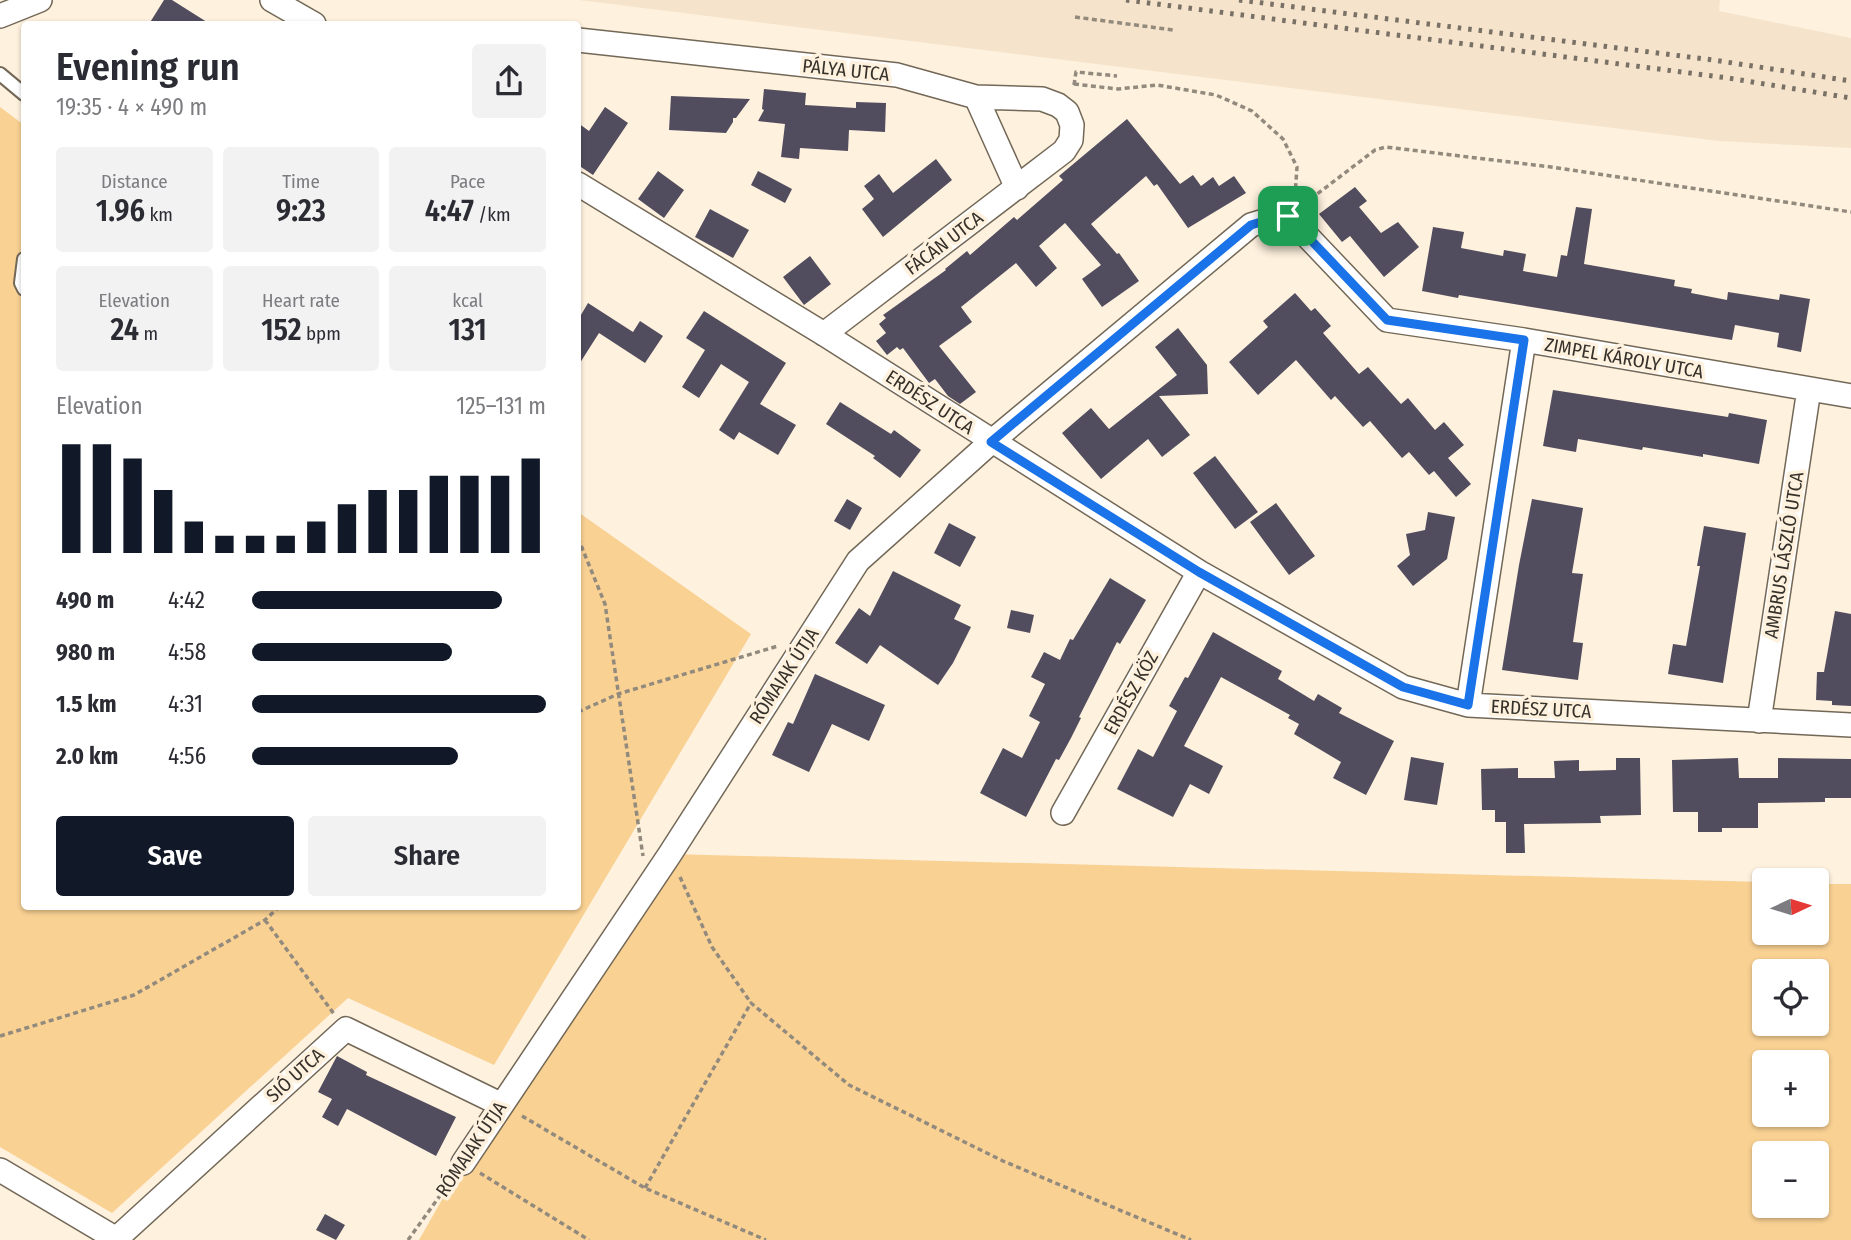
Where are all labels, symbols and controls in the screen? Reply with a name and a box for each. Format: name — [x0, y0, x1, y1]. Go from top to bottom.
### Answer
text: Evening run — [56, 44, 240, 90]
button: share — [472, 44, 546, 118]
street label: PÁLYA UTCA — [801, 54, 891, 86]
text: 19:35 · 4 × 490 m — [56, 93, 207, 121]
text: Distance — [101, 170, 168, 193]
text: Time — [282, 170, 320, 193]
text: Pace — [450, 170, 485, 193]
pin — [1258, 186, 1318, 246]
text: 1.96 — [96, 193, 145, 229]
text: 9:23 — [276, 193, 326, 229]
text: 4:47 — [425, 193, 474, 229]
icon: arrive — [1269, 197, 1307, 235]
text: km — [145, 203, 173, 226]
text: /km — [474, 203, 511, 226]
street label: FÁCÁN UTCA — [900, 206, 988, 280]
text: Elevation — [99, 289, 170, 312]
text: Heart rate — [262, 289, 340, 312]
text: kcal — [452, 289, 483, 312]
text: 24 — [111, 312, 139, 348]
text: 152 — [261, 312, 302, 348]
text: 131 — [448, 312, 487, 348]
text: m — [139, 322, 158, 345]
text: bpm — [302, 322, 341, 345]
street label: ZIMPEL KÁROLY UTCA — [1543, 333, 1705, 383]
street label: ERDÉSZ UTCA — [882, 365, 978, 439]
text: Elevation — [56, 392, 143, 420]
text: 125–131 m — [456, 392, 546, 420]
street label: AMBRUS LÁSZLÓ UTCA — [1759, 470, 1809, 640]
text: 490 m — [56, 586, 114, 614]
text: 4:42 — [168, 586, 205, 614]
street label: RÓMAIAK ÚTJA — [744, 624, 824, 728]
text: 980 m — [56, 638, 115, 666]
text: 4:58 — [168, 638, 206, 666]
street label: ERDÉSZ KÖZ — [1099, 647, 1163, 739]
text: 1.5 km — [56, 690, 117, 718]
text: 4:31 — [168, 690, 203, 718]
street label: ERDÉSZ UTCA — [1490, 695, 1592, 723]
text: 2.0 km — [56, 742, 118, 770]
text: 4:56 — [168, 742, 206, 770]
button: Save — [56, 816, 294, 896]
button: Share — [308, 816, 546, 896]
north arrow — [1752, 868, 1829, 945]
map controls — [1752, 868, 1829, 1218]
button: locate — [1752, 959, 1829, 1036]
street label: SIÓ UTCA — [261, 1043, 329, 1107]
button: + — [1752, 1050, 1829, 1127]
street label: RÓMAIAK ÚTJA — [431, 1097, 511, 1201]
button: − — [1752, 1141, 1829, 1218]

